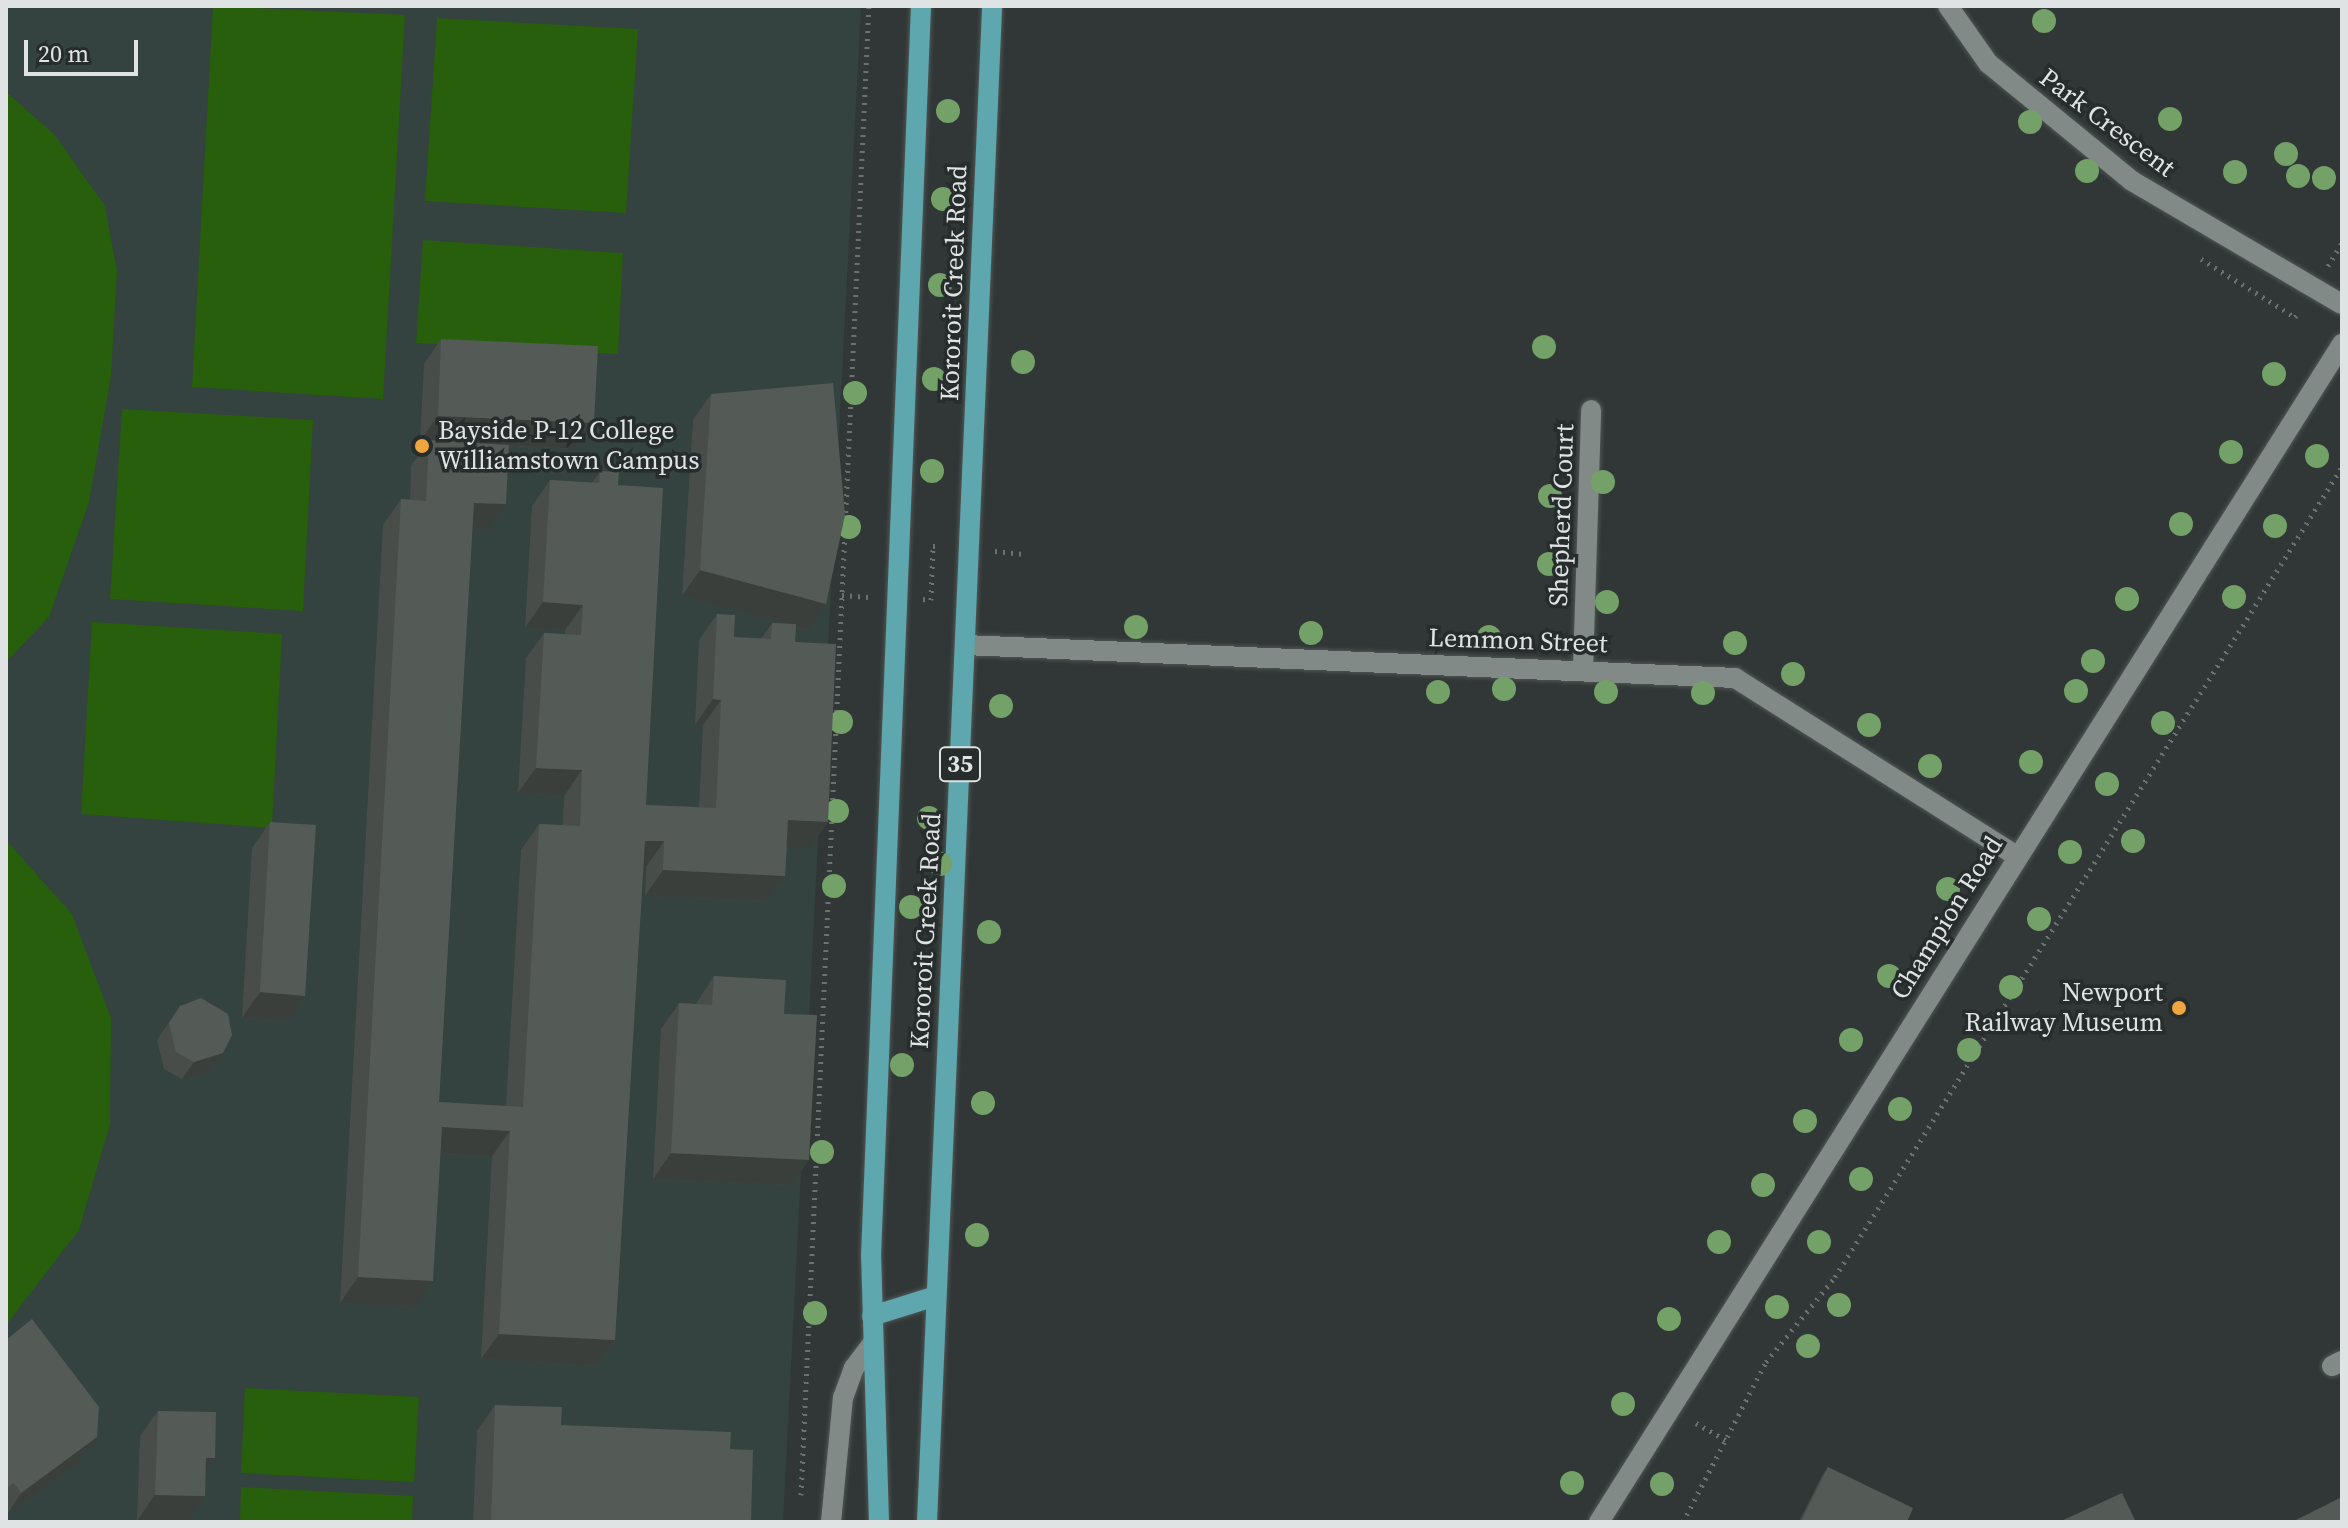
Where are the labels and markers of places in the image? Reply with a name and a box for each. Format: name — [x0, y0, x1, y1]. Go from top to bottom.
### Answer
place label: Bayside P-12 College Williamstown Campus — [438, 415, 700, 476]
marker: Bayside P-12 College Williamstown Campus — [413, 437, 431, 455]
place label: Newport Railway Museum — [1965, 977, 2163, 1038]
marker: Newport Railway Museum — [2170, 999, 2188, 1017]

